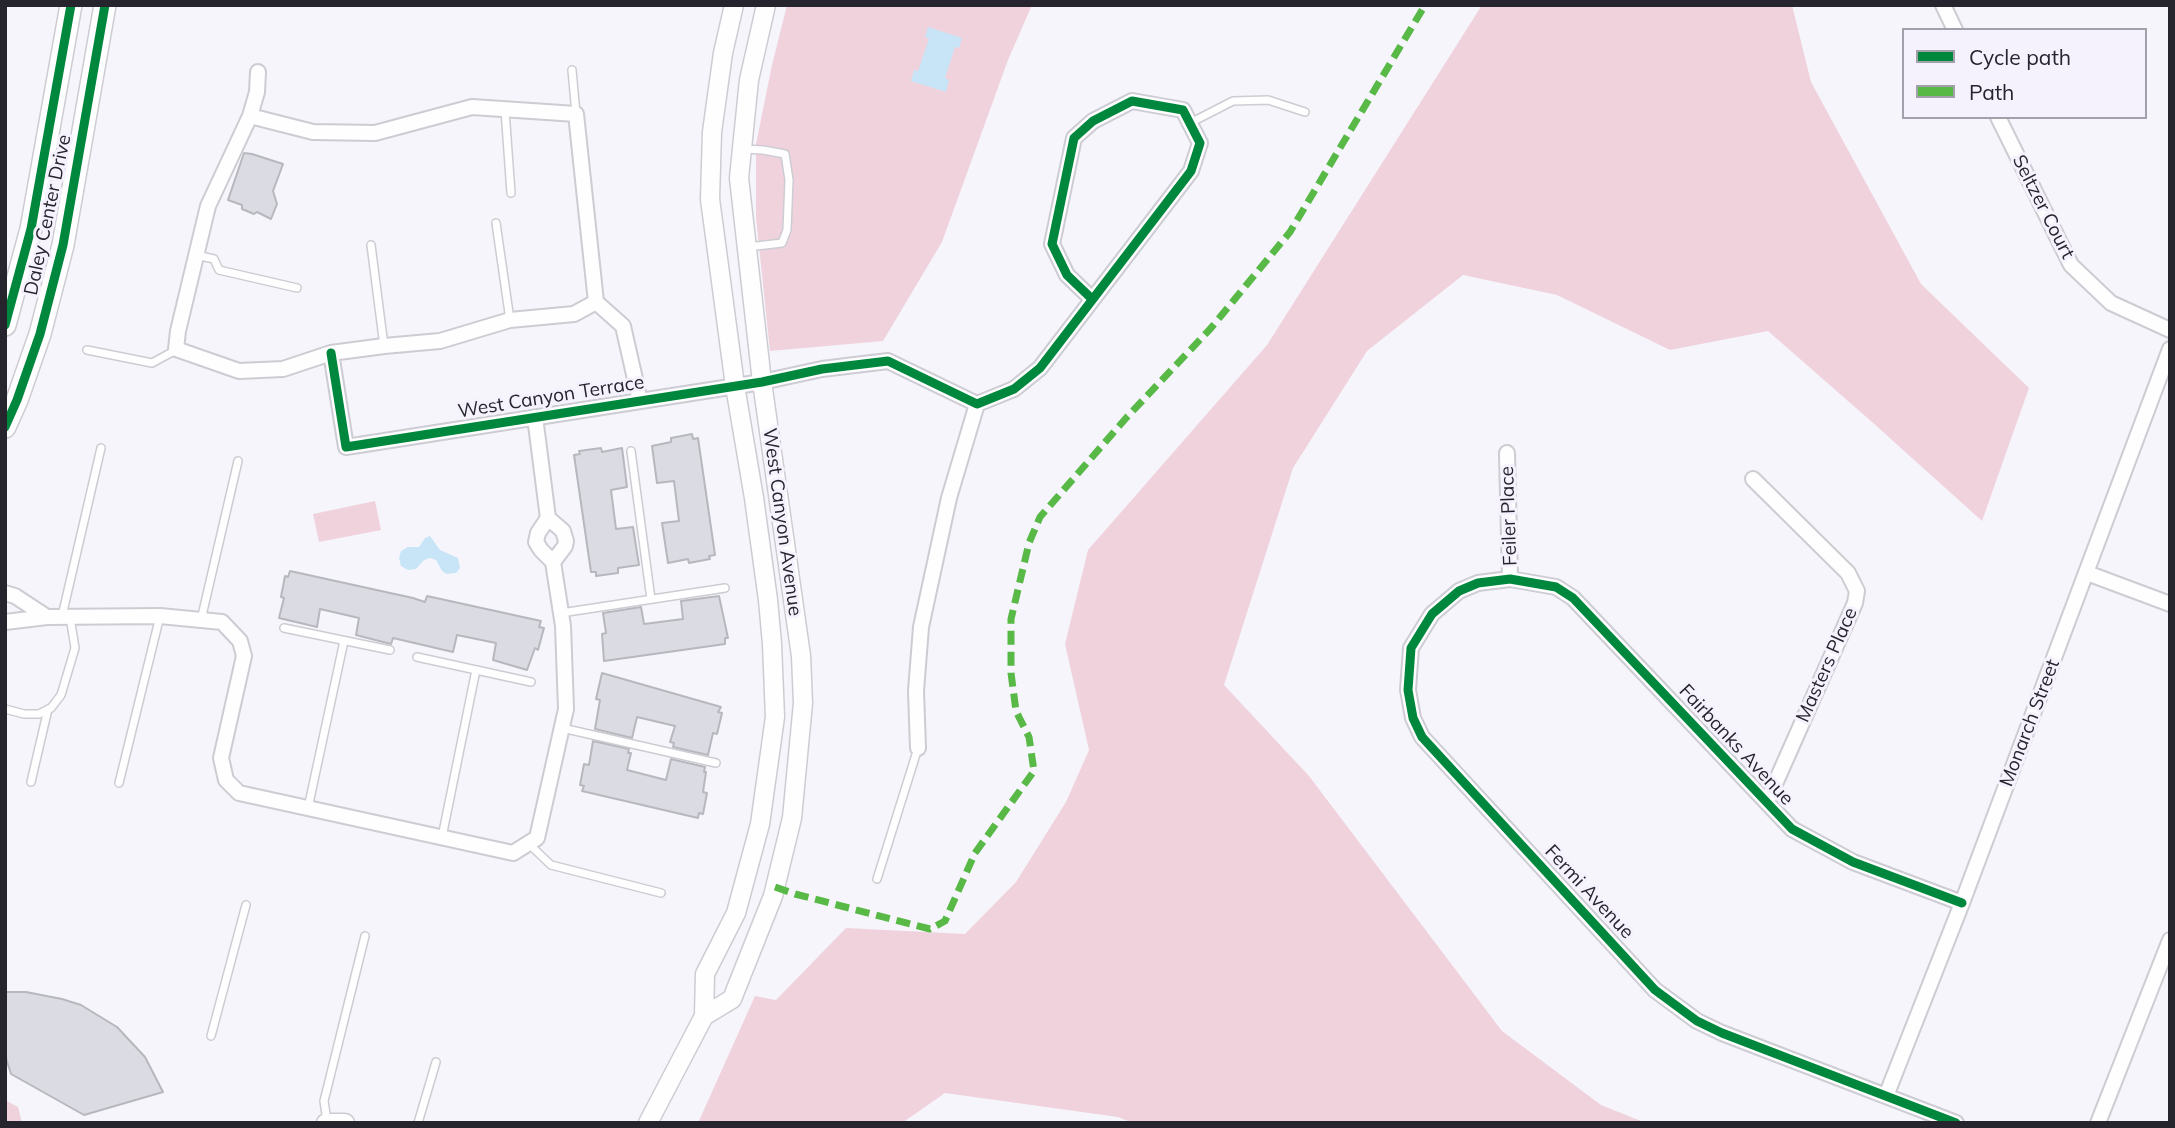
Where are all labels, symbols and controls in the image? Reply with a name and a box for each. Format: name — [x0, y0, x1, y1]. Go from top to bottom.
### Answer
legend — [1902, 28, 2147, 119]
text: Cycle path — [1969, 44, 2071, 70]
text: Path — [1969, 79, 2014, 105]
street label: Daley Center Drive — [20, 133, 76, 297]
street label: Seltzer Court — [2007, 151, 2079, 263]
street label: West Canyon Terrace — [456, 371, 646, 423]
street label: West Canyon Avenue — [758, 427, 806, 617]
street label: Feiler Place — [1496, 466, 1522, 566]
street label: Masters Place — [1792, 604, 1862, 726]
street label: Monarch Street — [1995, 656, 2065, 790]
street label: Fairbanks Avenue — [1674, 680, 1798, 810]
street label: Fermi Avenue — [1540, 840, 1638, 944]

